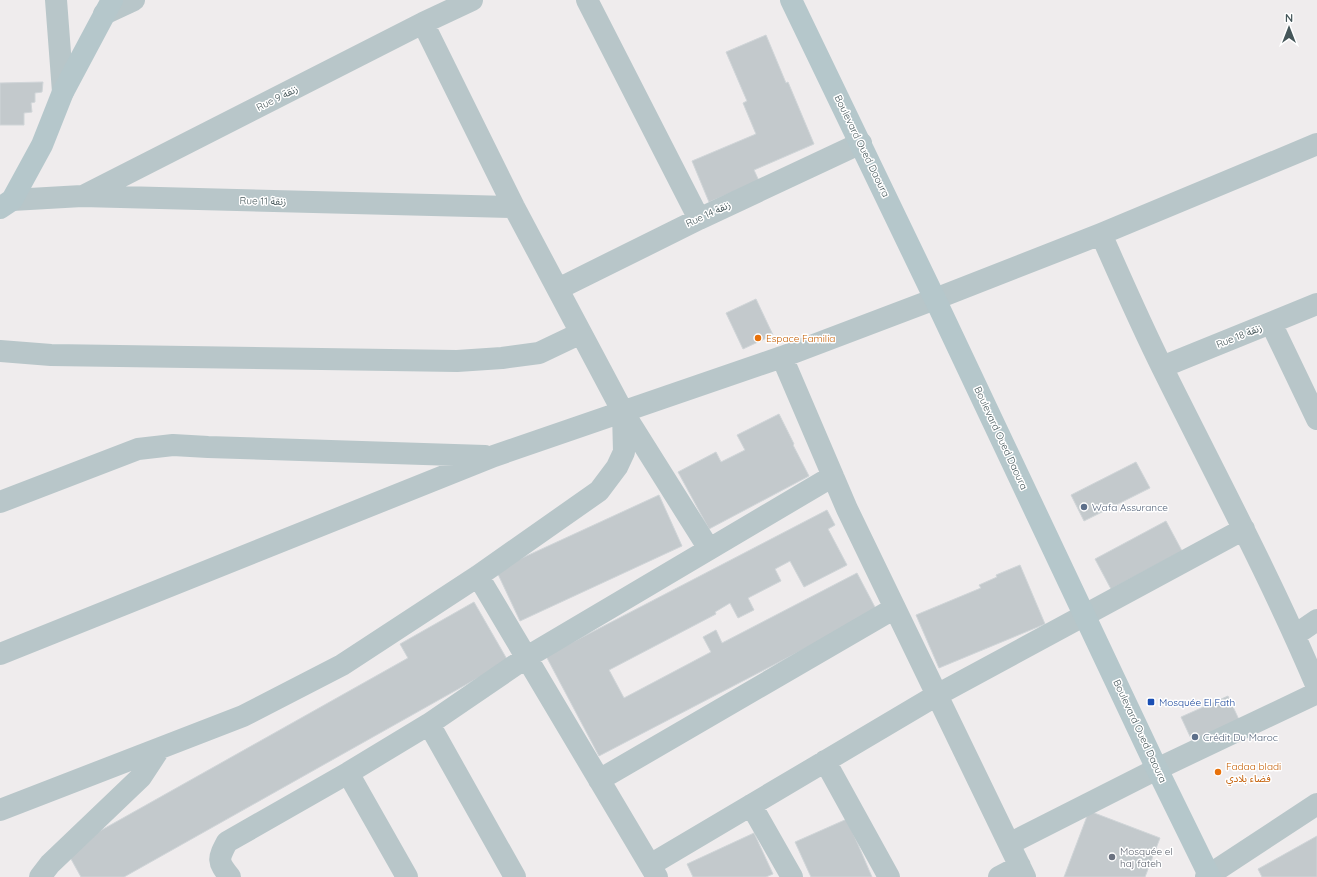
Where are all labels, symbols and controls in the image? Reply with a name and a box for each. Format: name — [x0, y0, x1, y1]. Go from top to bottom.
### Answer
north arrow — [1269, 8, 1309, 48]
text: N — [1285, 11, 1293, 25]
street label: Rue 9 زنقة — [254, 82, 300, 114]
street label: Boulevard Oued Daoura — [832, 93, 892, 199]
street label: Rue 11 زنقة — [240, 194, 287, 208]
street label: Rue 14 زنقة — [683, 198, 733, 230]
street label: Rue 18 زنقة — [1214, 321, 1264, 351]
place label: Espace Familia — [766, 332, 835, 345]
marker: Espace Familia — [753, 333, 763, 343]
street label: Boulevard Oued Daoura — [971, 384, 1031, 492]
place label: Wafa Assurance — [1092, 501, 1168, 514]
marker: Wafa Assurance — [1079, 502, 1089, 512]
street label: Boulevard Oued Daoura — [1110, 677, 1170, 785]
place label: Mosquée El Fath — [1159, 696, 1235, 709]
marker: Mosquée El Fath — [1146, 697, 1156, 707]
place label: Crédit Du Maroc — [1203, 731, 1278, 744]
marker: Crédit Du Maroc — [1190, 732, 1200, 742]
place label: Fadaa bladi فضاء بلادي — [1226, 760, 1281, 786]
marker: Fadaa bladi فضاء بلادي — [1213, 767, 1223, 777]
place label: Mosquée el haj fateh — [1120, 845, 1173, 870]
marker: Mosquée el haj fateh — [1107, 852, 1117, 862]

